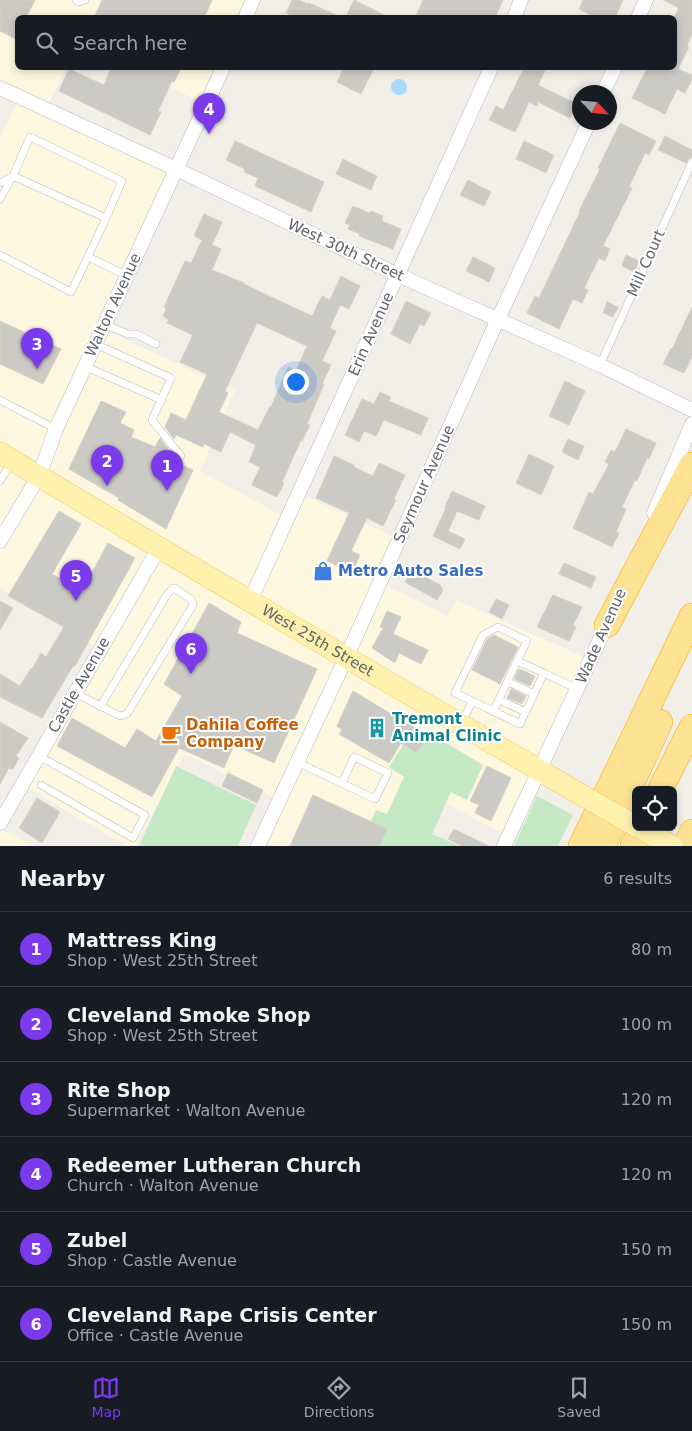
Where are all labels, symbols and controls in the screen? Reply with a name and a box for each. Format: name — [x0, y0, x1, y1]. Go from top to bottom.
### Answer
search box — [15, 15, 677, 70]
icon: search — [33, 29, 61, 57]
text: Search here — [73, 32, 187, 54]
north arrow — [572, 85, 617, 130]
pin: 4 — [193, 93, 225, 134]
street label: West 30th Street — [285, 215, 407, 285]
street label: Mill Court — [623, 227, 669, 299]
street label: Walton Avenue — [81, 250, 145, 360]
street label: Erin Avenue — [345, 289, 397, 379]
pin: 3 — [21, 328, 53, 369]
your location — [283, 369, 309, 395]
street label: Seymour Avenue — [390, 422, 458, 546]
pin: 2 — [91, 445, 123, 486]
pin: 1 — [151, 450, 183, 491]
pin: 5 — [60, 560, 92, 601]
shop icon: Metro Auto Sales — [312, 560, 334, 582]
place label: Metro Auto Sales — [338, 562, 483, 580]
street label: Wade Avenue — [572, 586, 630, 686]
street label: West 25th Street — [258, 601, 377, 680]
pin: 6 — [175, 633, 207, 674]
street label: Castle Avenue — [44, 634, 114, 736]
place label: Tremont Animal Clinic — [392, 710, 502, 745]
place label: Dahila Coffee Company — [186, 716, 299, 751]
building icon: Tremont Animal Clinic — [366, 717, 388, 739]
cafe icon: Dahila Coffee Company — [160, 723, 182, 745]
map controls — [632, 786, 677, 831]
button: locate — [632, 786, 677, 831]
text: Nearby — [20, 867, 105, 891]
text: 6 results — [603, 869, 672, 888]
text: Mattress King — [67, 929, 217, 951]
text: 1 — [30, 940, 42, 959]
text: 80 m — [631, 940, 672, 959]
text: Shop · West 25th Street — [67, 951, 257, 970]
text: Cleveland Smoke Shop — [67, 1004, 311, 1026]
text: 2 — [30, 1015, 42, 1034]
text: 100 m — [621, 1015, 672, 1034]
text: Shop · West 25th Street — [67, 1026, 257, 1045]
text: Rite Shop — [67, 1079, 171, 1101]
text: 3 — [30, 1090, 42, 1109]
text: 120 m — [621, 1090, 672, 1109]
text: Supermarket · Walton Avenue — [67, 1101, 305, 1120]
text: Redeemer Lutheran Church — [67, 1154, 361, 1176]
text: 4 — [30, 1165, 42, 1184]
text: 120 m — [621, 1165, 672, 1184]
text: Church · Walton Avenue — [67, 1176, 259, 1195]
text: Zubel — [67, 1229, 127, 1251]
text: 5 — [30, 1240, 42, 1259]
text: 150 m — [621, 1240, 672, 1259]
text: Shop · Castle Avenue — [67, 1251, 237, 1270]
text: Cleveland Rape Crisis Center — [67, 1304, 377, 1326]
text: 6 — [30, 1315, 42, 1334]
text: 150 m — [621, 1315, 672, 1334]
text: Office · Castle Avenue — [67, 1326, 243, 1345]
tab: Map — [91, 1374, 121, 1420]
tab: Directions — [304, 1374, 374, 1420]
tab: Saved — [557, 1374, 601, 1420]

